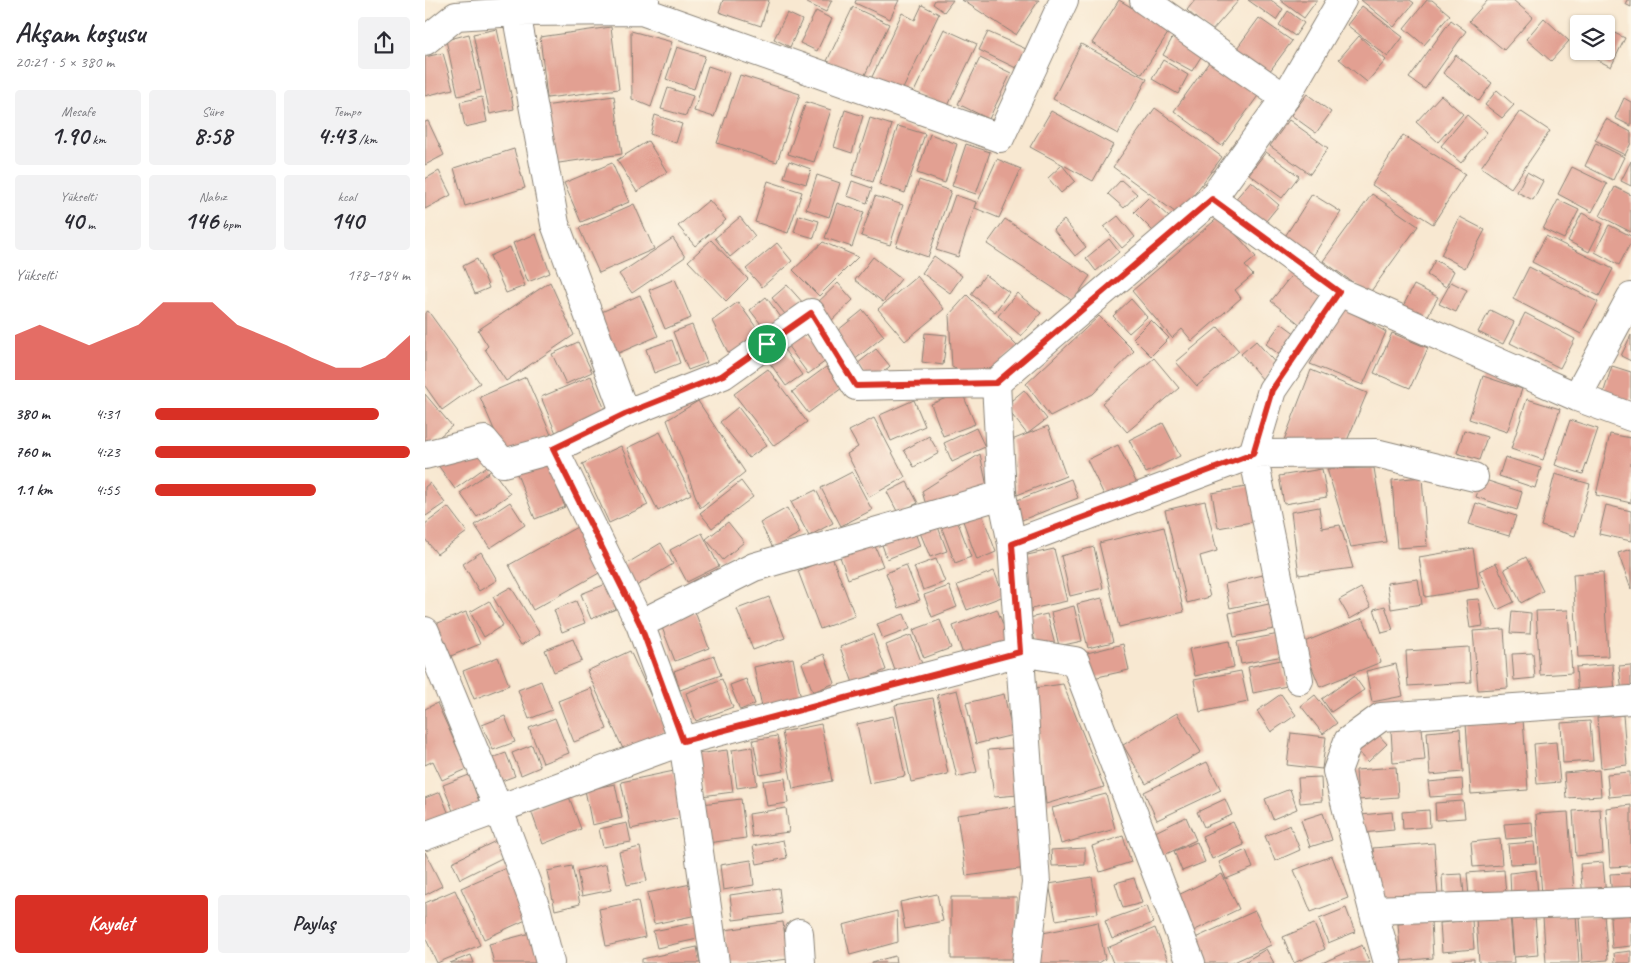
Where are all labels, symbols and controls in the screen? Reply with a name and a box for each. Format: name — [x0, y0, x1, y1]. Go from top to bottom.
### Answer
text: Akşam koşusu — [15, 15, 145, 50]
map controls — [1570, 15, 1615, 60]
button: layers — [1570, 15, 1615, 60]
button: share — [358, 17, 410, 69]
text: 20:21 · 5 × 380 m — [15, 52, 114, 72]
text: Mesafe — [61, 103, 95, 120]
text: Süre — [202, 103, 223, 120]
text: Tempo — [333, 103, 361, 120]
text: 1.90 — [50, 120, 89, 152]
text: 8:58 — [193, 120, 232, 152]
text: 4:43 — [317, 120, 355, 152]
text: km — [89, 131, 106, 148]
text: /km — [355, 131, 377, 148]
text: Yükselti — [60, 188, 96, 205]
text: Nabız — [199, 188, 226, 205]
text: kcal — [338, 188, 356, 205]
text: 40 — [61, 205, 84, 237]
text: 146 — [184, 205, 218, 237]
text: 140 — [330, 205, 364, 237]
text: m — [84, 216, 95, 233]
text: bpm — [218, 216, 241, 233]
text: Yükselti — [15, 265, 56, 285]
text: 178–184 m — [347, 265, 410, 285]
pin — [746, 323, 788, 365]
icon: arrive — [753, 330, 781, 358]
text: 380 m — [15, 404, 50, 424]
text: 4:31 — [95, 404, 120, 424]
text: 760 m — [15, 442, 50, 462]
text: 4:23 — [95, 442, 120, 462]
text: 1.1 km — [15, 480, 52, 500]
text: 4:55 — [95, 480, 120, 500]
button: Kaydet — [15, 895, 208, 953]
button: Paylaş — [218, 895, 410, 953]

